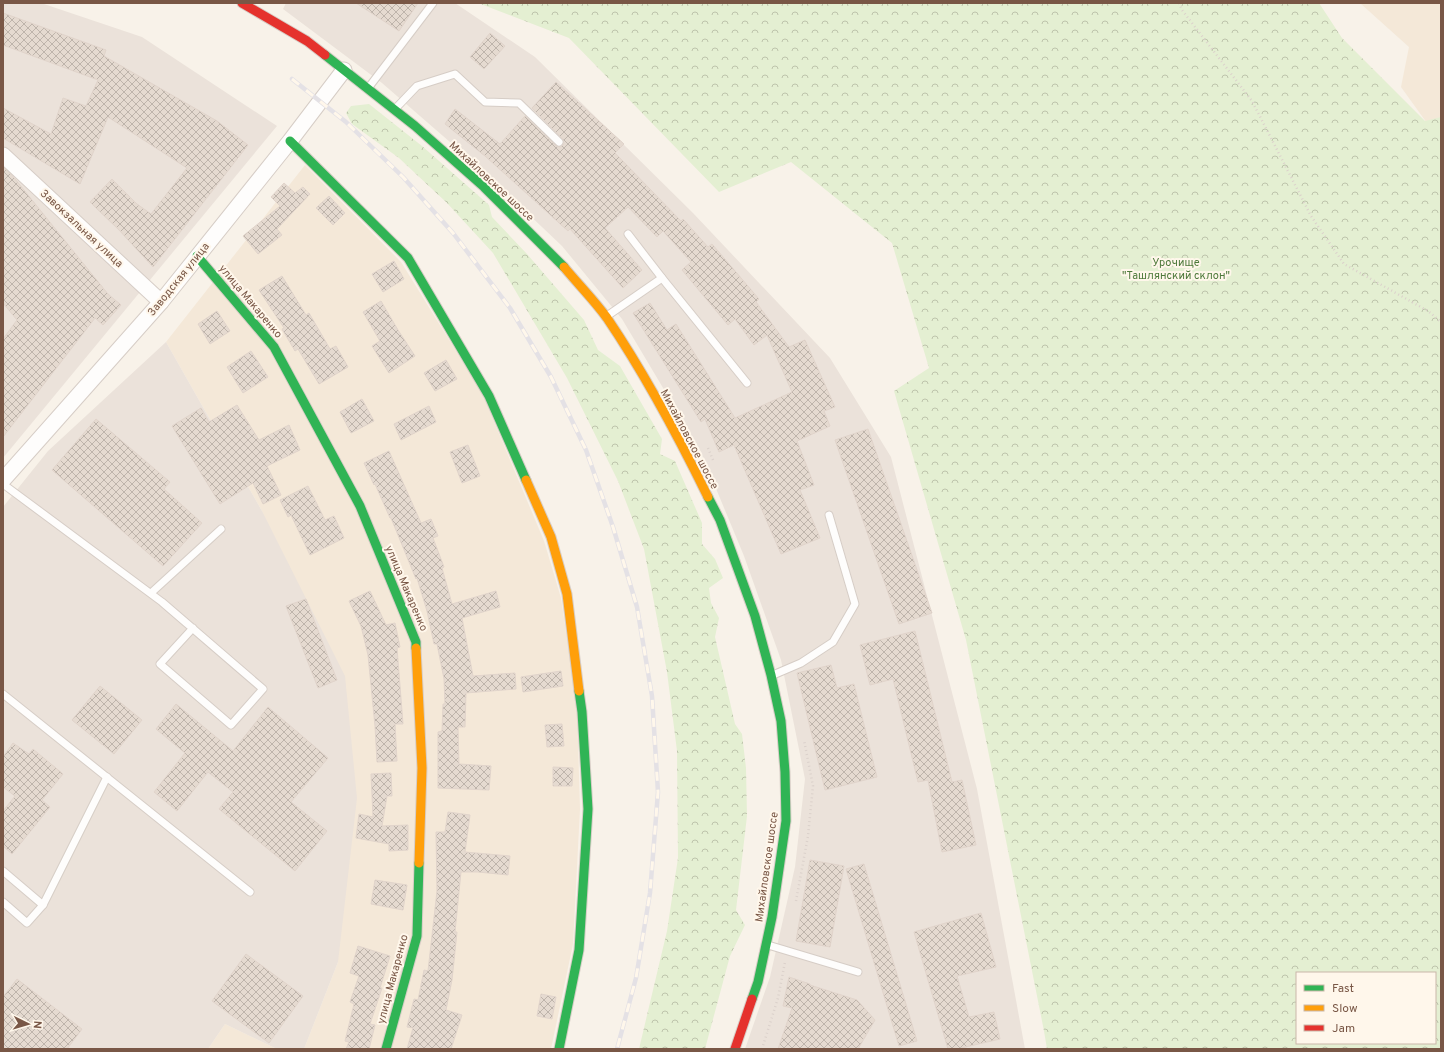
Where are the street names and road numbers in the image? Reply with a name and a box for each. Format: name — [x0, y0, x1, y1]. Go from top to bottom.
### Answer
street label: Михайловское шоссе — [446, 139, 537, 225]
street label: Завокзальная улица — [37, 187, 126, 271]
street label: Заводская улица — [145, 240, 213, 319]
street label: улица Макаренко — [215, 262, 285, 341]
street label: Михайловское шоссе — [657, 387, 721, 492]
street label: улица Макаренко — [382, 543, 430, 633]
street label: Михайловское шоссе — [752, 811, 782, 923]
street label: улица Макаренко — [374, 933, 412, 1025]

